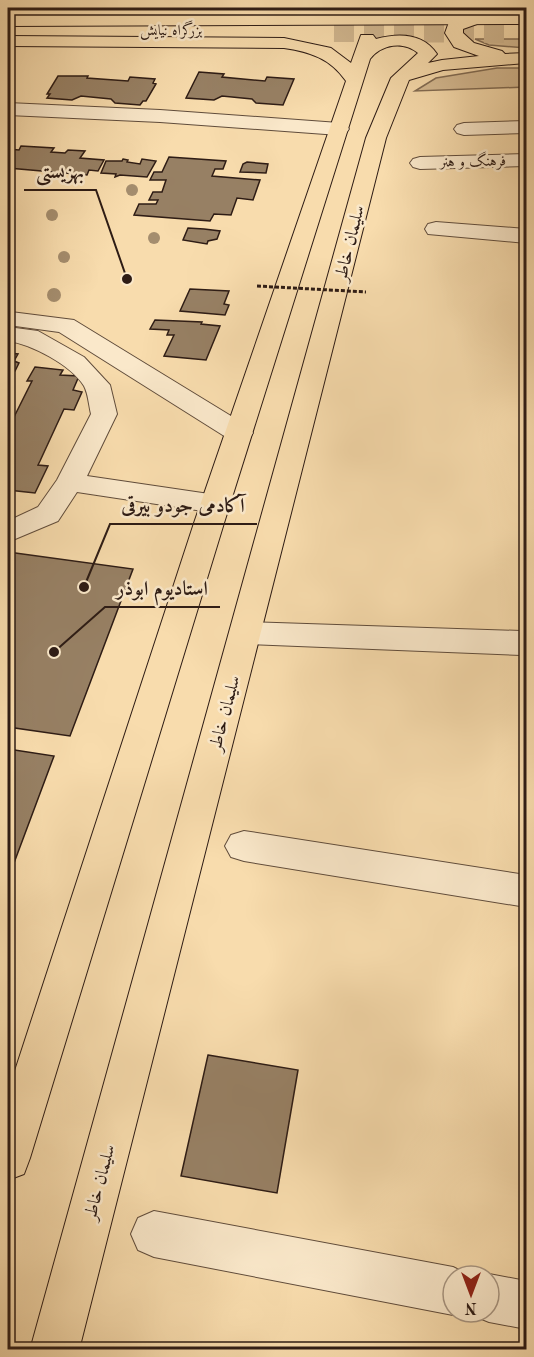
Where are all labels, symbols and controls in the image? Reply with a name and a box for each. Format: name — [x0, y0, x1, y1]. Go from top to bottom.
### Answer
street label: بزرگراه نیایش — [140, 20, 202, 40]
street label: فرهنگ و هنر — [438, 150, 506, 172]
callout: بهزیستی — [24, 152, 96, 190]
text: بهزیستی — [36, 163, 84, 186]
street label: سلیمان خاطر — [331, 204, 370, 285]
callout: آکادمی جودو بیرقی — [110, 486, 257, 524]
text: آکادمی جودو بیرقی — [120, 493, 247, 518]
callout: استادیوم ابوذر — [105, 569, 220, 607]
text: استادیوم ابوذر — [114, 579, 208, 606]
street label: سلیمان خاطر — [206, 674, 246, 755]
street label: سلیمان خاطر — [81, 1143, 121, 1224]
north arrow — [441, 1264, 501, 1324]
text: N — [464, 1299, 477, 1315]

